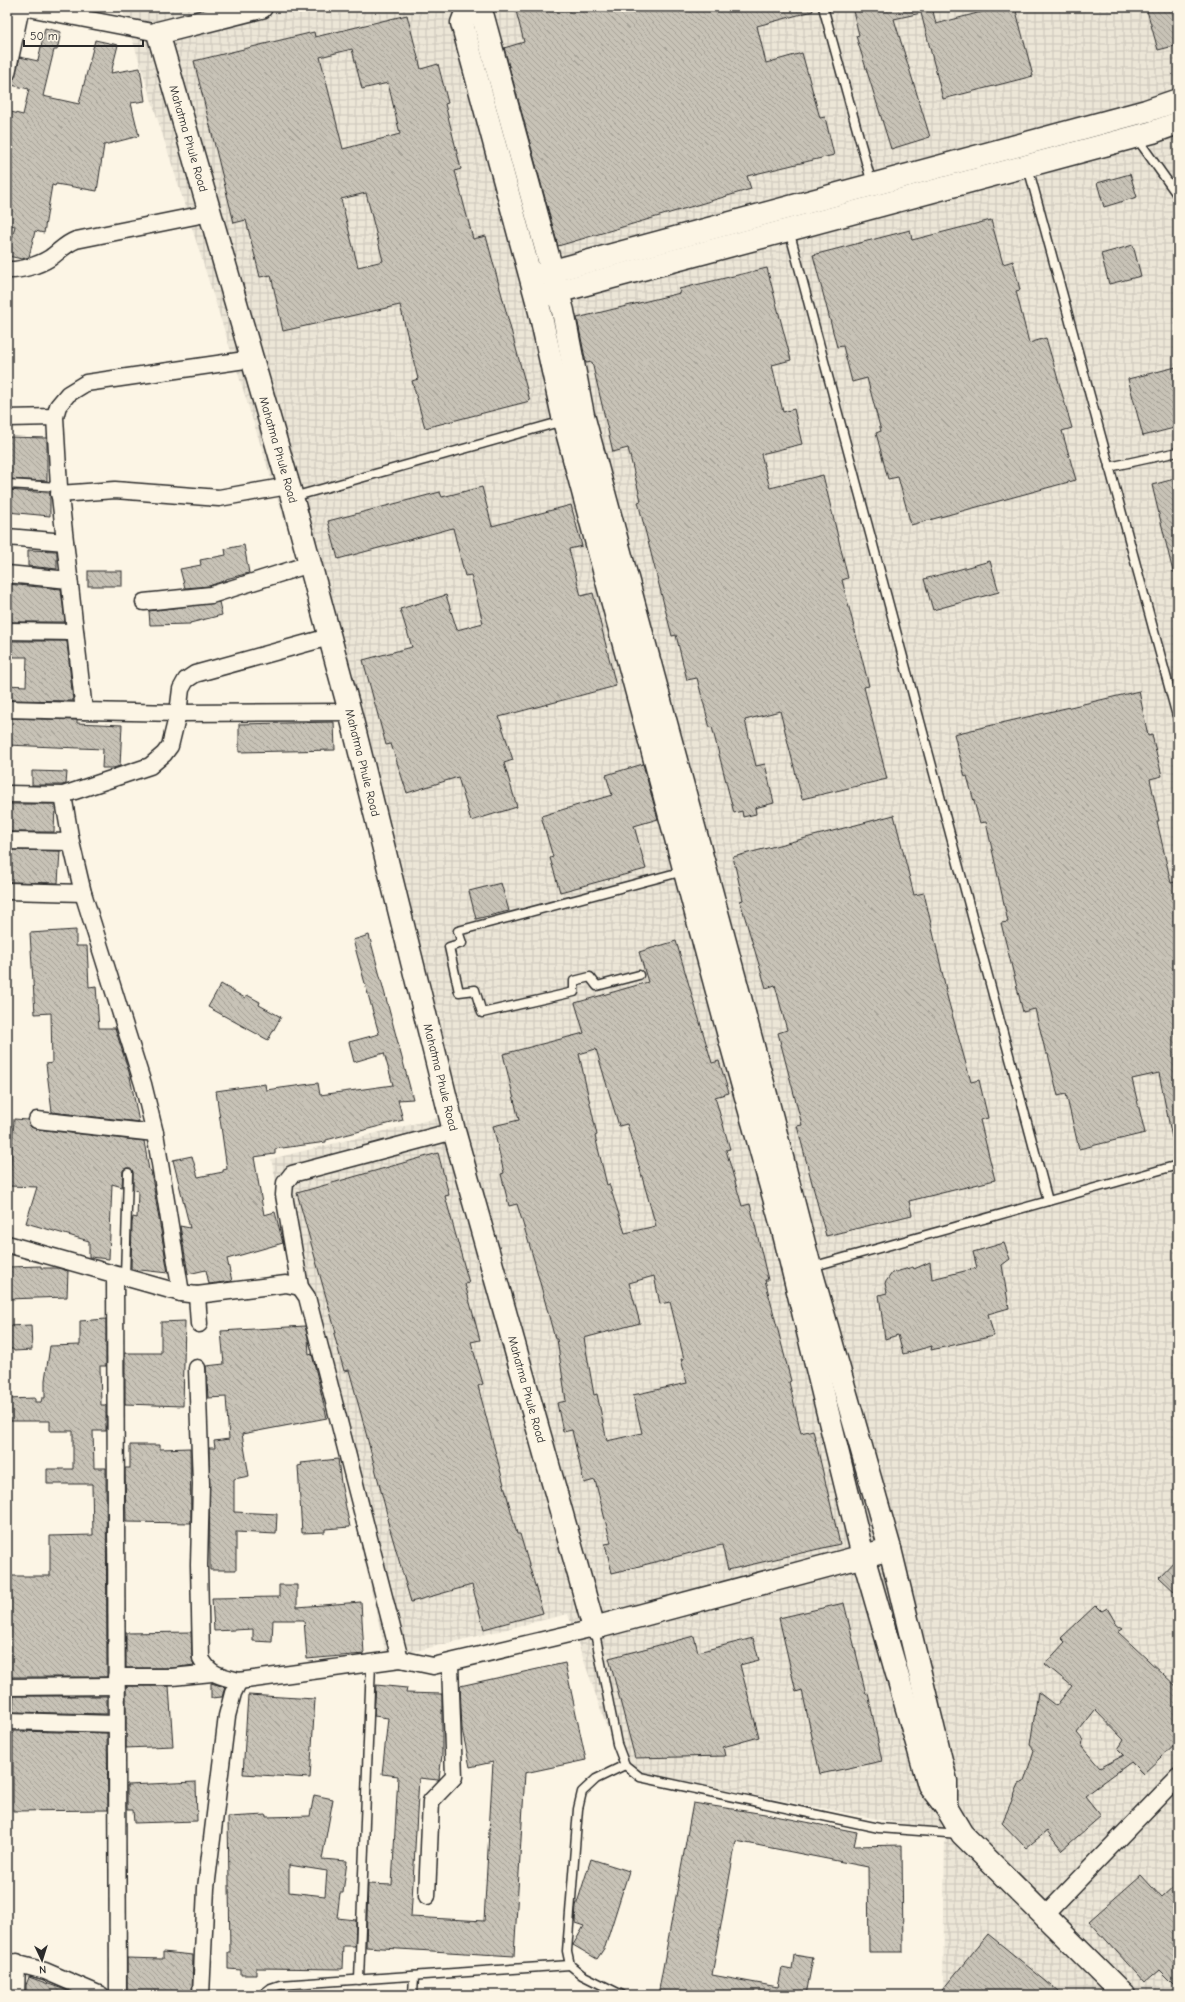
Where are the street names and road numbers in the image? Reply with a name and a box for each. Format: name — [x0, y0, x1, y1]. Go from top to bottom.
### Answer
street label: Mahatma Phule Road — [166, 83, 211, 193]
street label: Mahatma Phule Road — [256, 395, 300, 505]
street label: Mahatma Phule Road — [342, 707, 383, 818]
street label: Mahatma Phule Road — [421, 1022, 461, 1132]
street label: Mahatma Phule Road — [505, 1334, 548, 1444]

